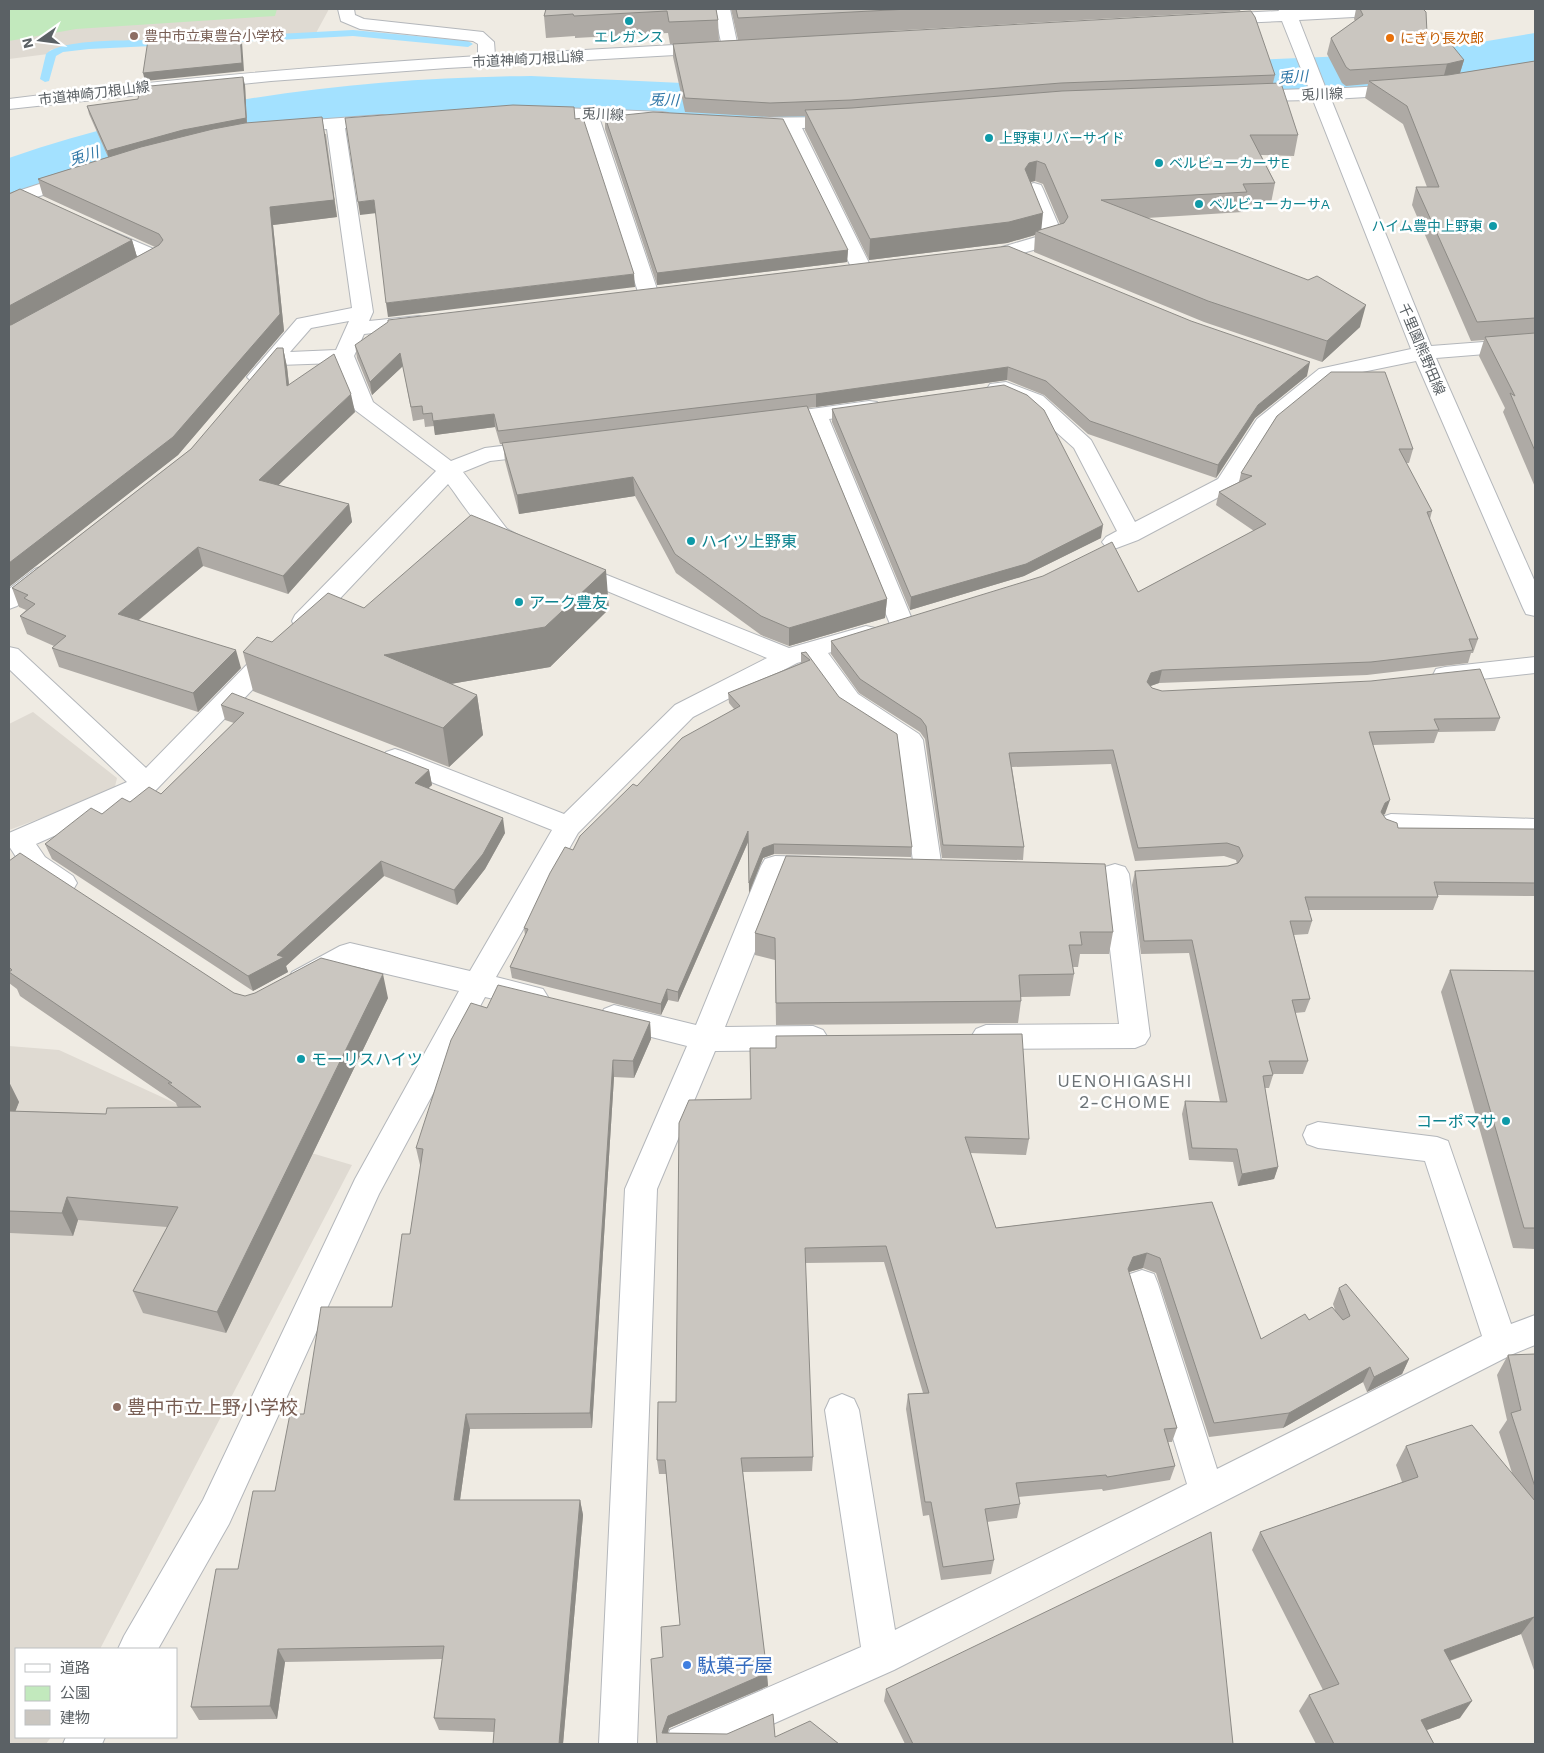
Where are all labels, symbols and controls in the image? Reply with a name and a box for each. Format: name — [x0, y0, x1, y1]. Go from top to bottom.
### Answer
north arrow — [15, 15, 65, 65]
marker: エレガンス — [623, 15, 635, 27]
place label: 豊中市立東豊台小学校 — [144, 28, 284, 44]
place label: エレガンス — [594, 29, 664, 45]
marker: 豊中市立東豊台小学校 — [128, 30, 140, 42]
place label: にぎり長次郎 — [1400, 30, 1484, 46]
marker: にぎり長次郎 — [1384, 32, 1396, 44]
text: N — [18, 36, 36, 50]
street label: 市道神崎刀根山線 — [472, 48, 584, 70]
water label: 兎川 — [1278, 67, 1310, 87]
street label: 市道神崎刀根山線 — [37, 78, 151, 108]
street label: 兎川線 — [1301, 85, 1343, 103]
water label: 兎川 — [649, 90, 681, 110]
street label: 兎川線 — [582, 105, 624, 123]
place label: 上野東リバーサイド — [999, 130, 1125, 146]
marker: 上野東リバーサイド — [983, 132, 995, 144]
water label: 兎川 — [67, 142, 103, 169]
place label: ベルビューカーサE — [1169, 155, 1290, 171]
marker: ベルビューカーサE — [1153, 157, 1165, 169]
place label: ベルビューカーサA — [1209, 196, 1330, 212]
marker: ベルビューカーサA — [1193, 198, 1205, 210]
place label: ハイム豊中上野東 — [1372, 218, 1483, 234]
marker: ハイム豊中上野東 — [1487, 220, 1499, 232]
street label: 千里園熊野田線 — [1395, 301, 1449, 397]
place label: ハイツ上野東 — [701, 532, 797, 551]
marker: ハイツ上野東 — [685, 535, 697, 547]
place label: アーク豊友 — [529, 593, 608, 612]
marker: アーク豊友 — [513, 596, 525, 608]
place label: モーリスハイツ — [311, 1050, 423, 1069]
marker: モーリスハイツ — [295, 1053, 307, 1065]
district label: UENOHIGASHI 2-CHOME — [1057, 1070, 1193, 1112]
place label: コーポマサ — [1416, 1112, 1496, 1131]
marker: コーポマサ — [1500, 1115, 1512, 1127]
place label: 豊中市立上野小学校 — [127, 1396, 298, 1419]
marker: 豊中市立上野小学校 — [111, 1401, 123, 1413]
legend — [15, 1648, 178, 1738]
place label: 駄菓子屋 — [697, 1654, 773, 1677]
text: 道路 — [60, 1659, 90, 1677]
marker: 駄菓子屋 — [681, 1659, 693, 1671]
text: 公園 — [60, 1684, 90, 1702]
text: 建物 — [60, 1709, 90, 1727]

